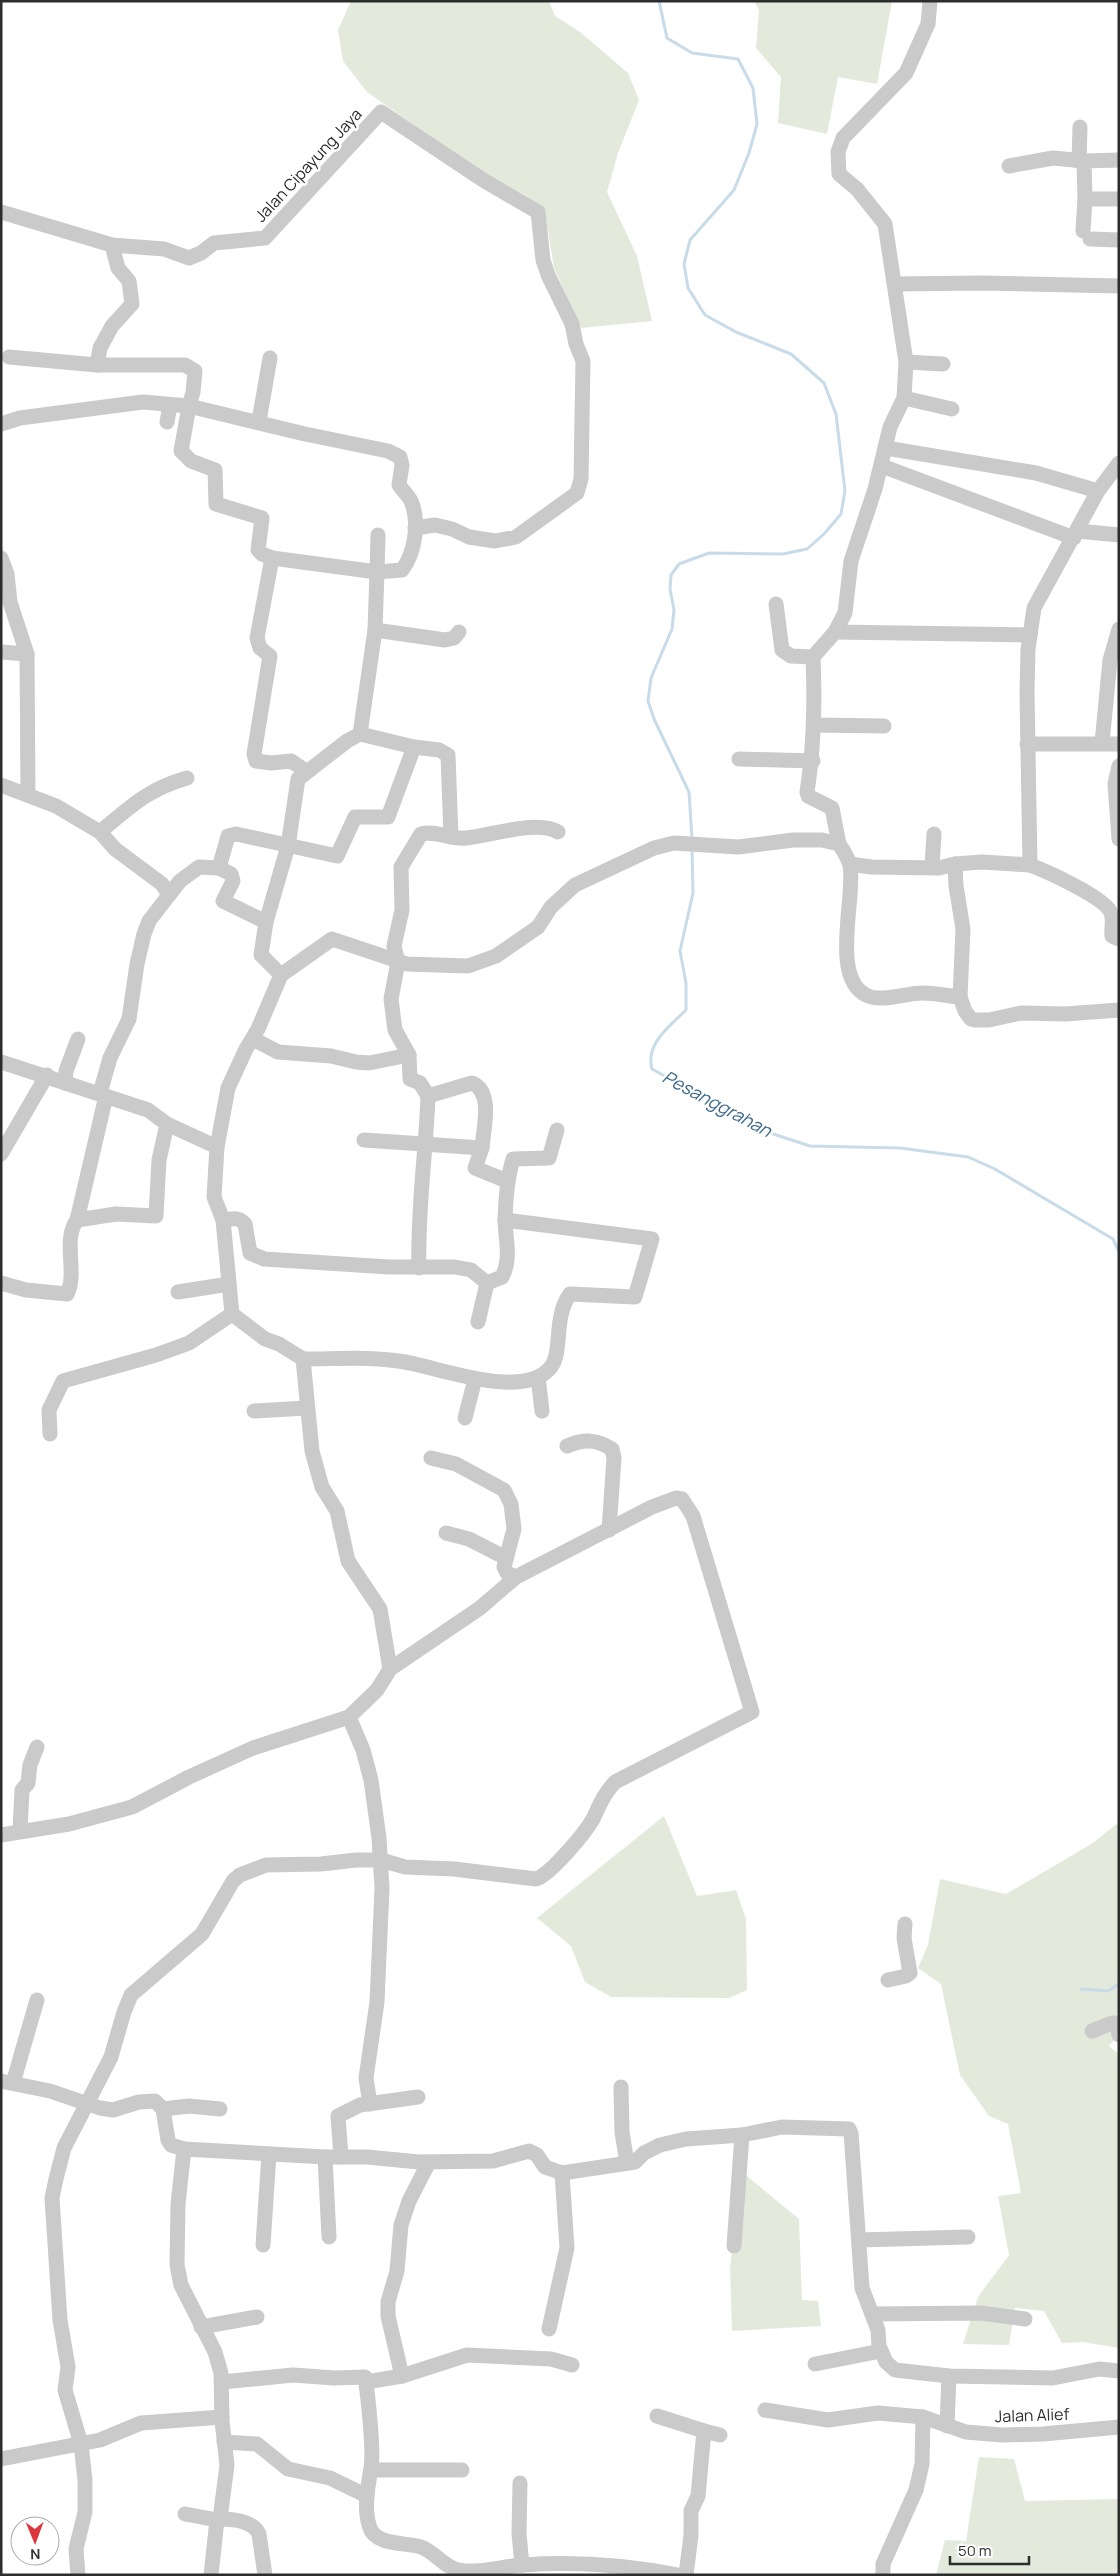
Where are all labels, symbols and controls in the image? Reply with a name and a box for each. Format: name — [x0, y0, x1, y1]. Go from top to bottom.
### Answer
street label: Jalan Cipayung Jaya — [250, 104, 366, 226]
water label: Pesanggrahan — [659, 1064, 777, 1143]
street label: Jalan Alief — [995, 2403, 1070, 2427]
north arrow — [10, 2516, 60, 2566]
scale bar — [950, 2534, 1029, 2566]
text: 50 m — [958, 2540, 992, 2561]
text: N — [30, 2545, 40, 2564]

